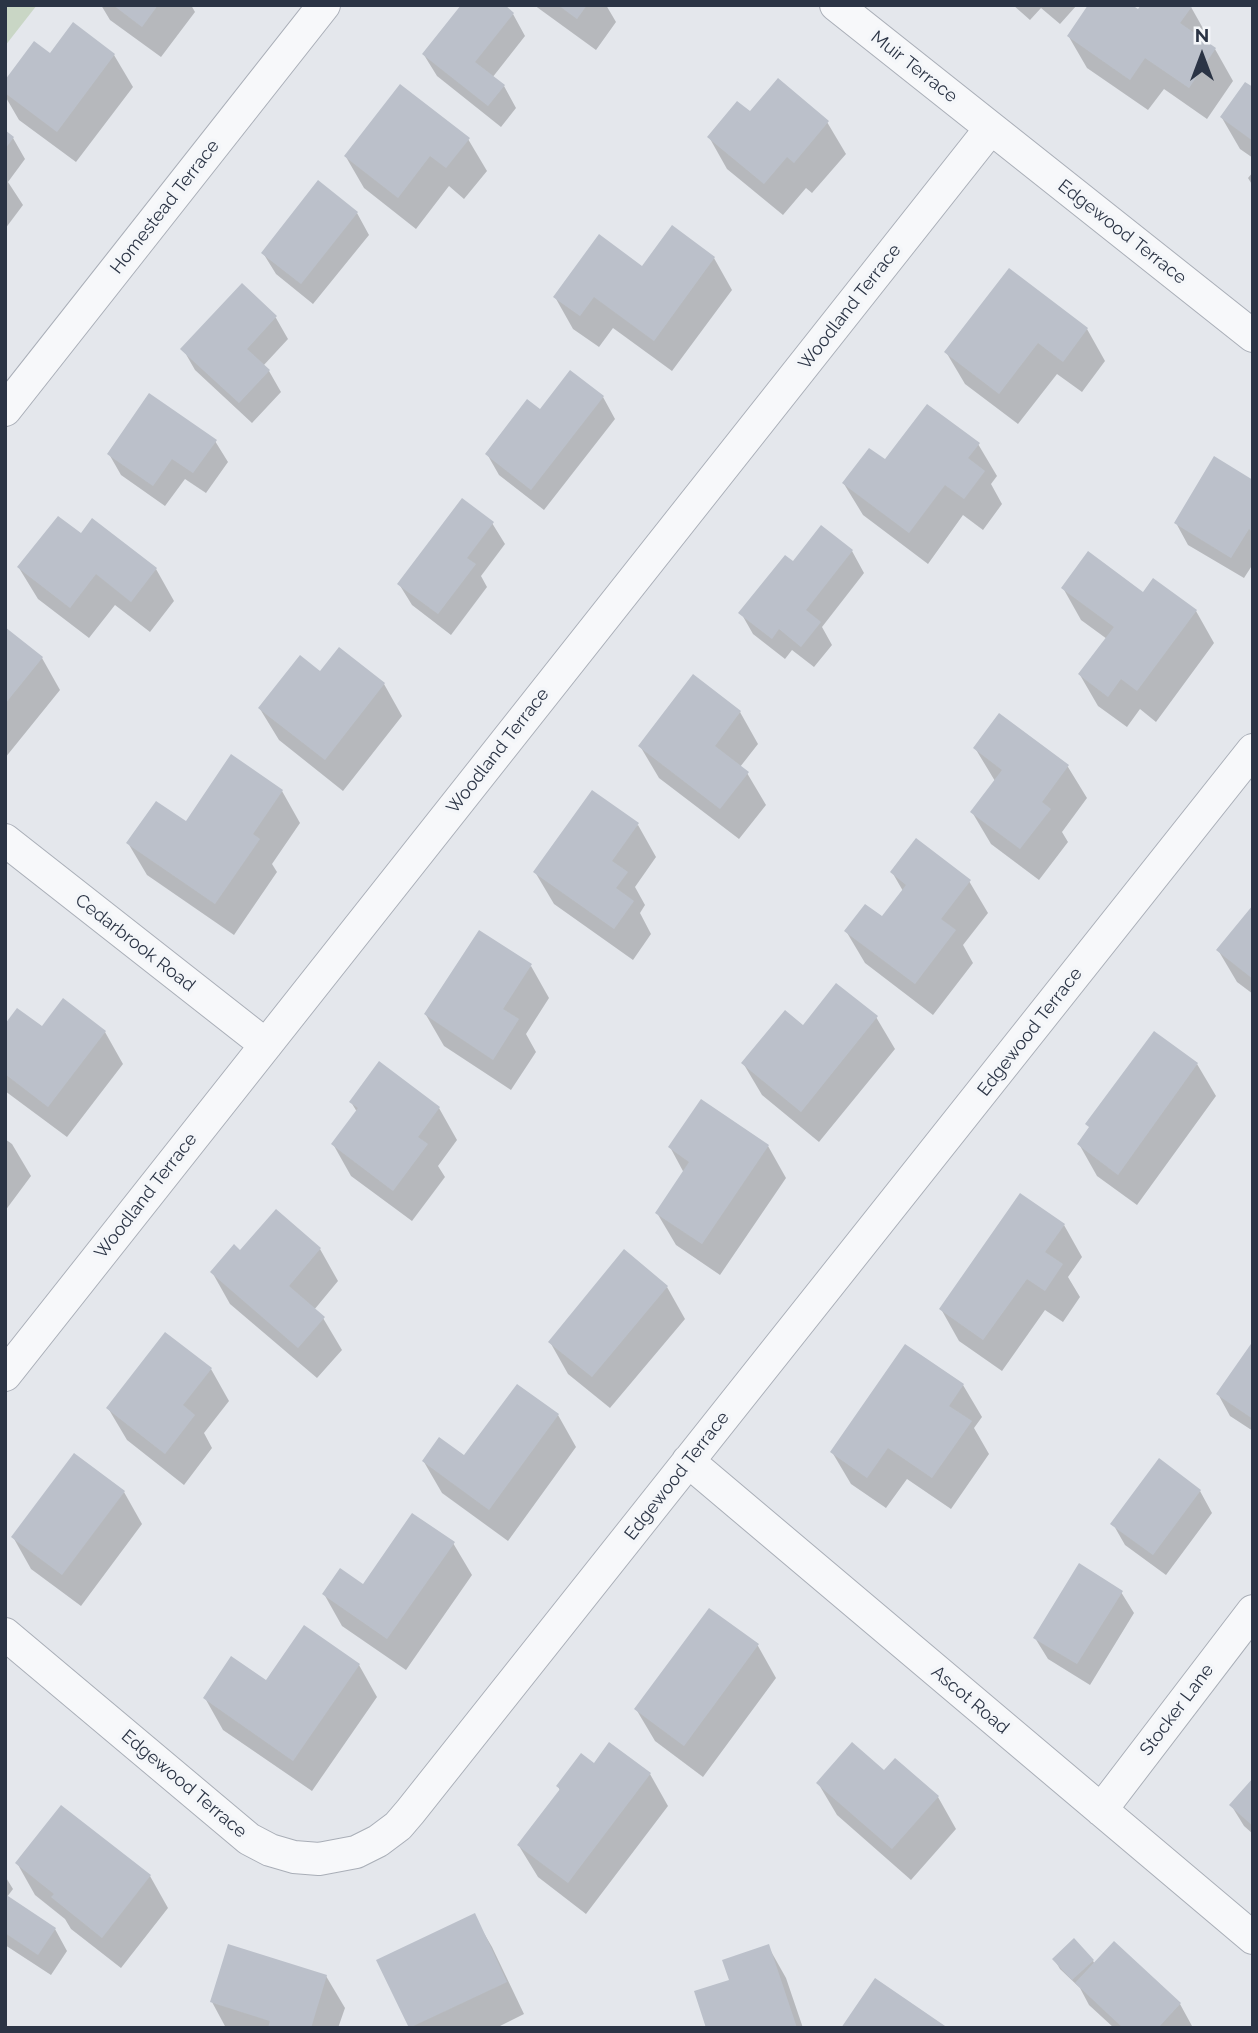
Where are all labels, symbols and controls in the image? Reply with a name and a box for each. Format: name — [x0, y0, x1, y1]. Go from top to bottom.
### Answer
north arrow — [1167, 21, 1237, 91]
text: N — [1195, 24, 1209, 46]
street label: Muir Terrace — [867, 27, 961, 107]
street label: Homestead Terrace — [106, 136, 224, 278]
street label: Edgewood Terrace — [1053, 175, 1191, 289]
street label: Woodland Terrace — [794, 240, 906, 374]
street label: Woodland Terrace — [442, 684, 554, 818]
street label: Cedarbrook Road — [71, 890, 199, 996]
street label: Edgewood Terrace — [973, 963, 1087, 1101]
street label: Woodland Terrace — [90, 1129, 202, 1263]
street label: Edgewood Terrace — [620, 1407, 734, 1545]
street label: Stocker Lane — [1136, 1660, 1218, 1760]
street label: Ascot Road — [927, 1661, 1013, 1739]
street label: Edgewood Terrace — [117, 1725, 251, 1843]

